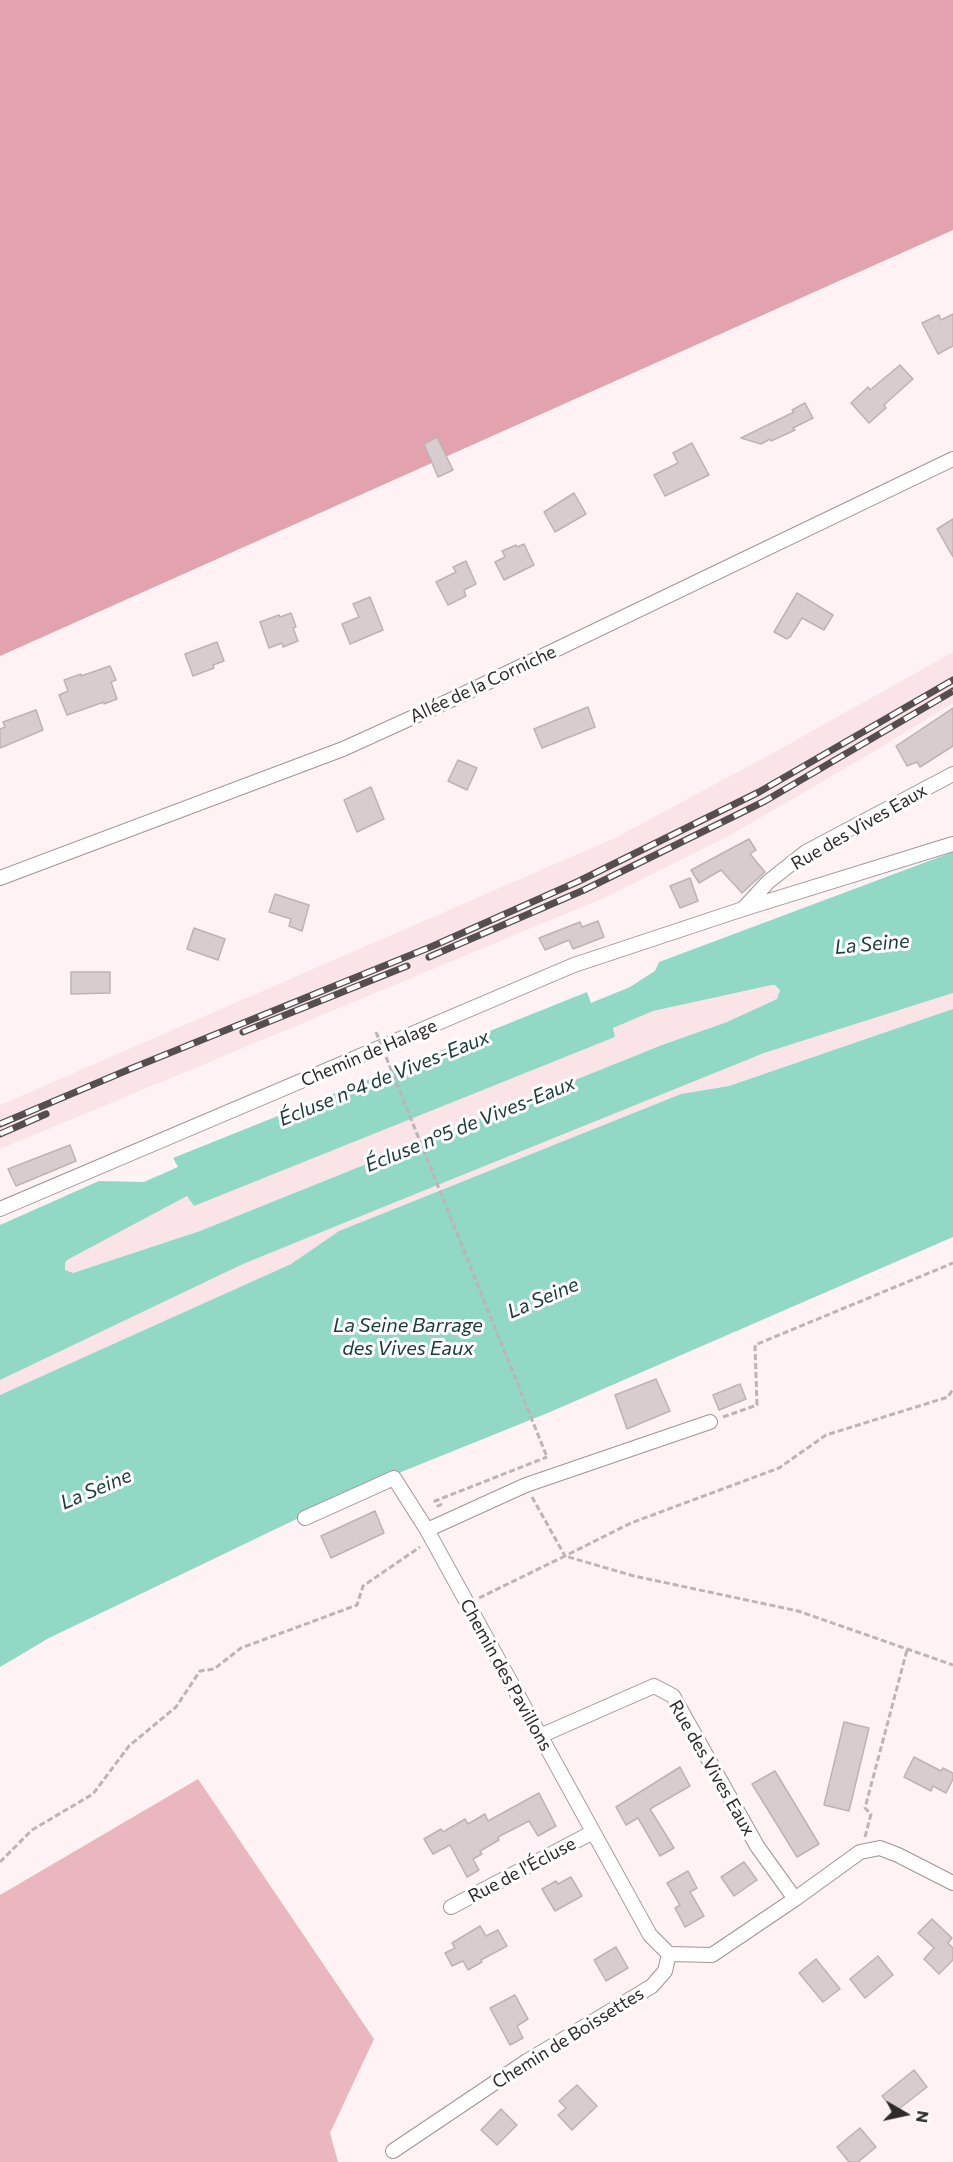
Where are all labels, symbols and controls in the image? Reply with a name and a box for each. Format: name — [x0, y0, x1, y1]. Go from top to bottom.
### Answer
street label: Allée de la Corniche — [407, 641, 559, 727]
street label: Rue des Vives Eaux — [787, 779, 931, 875]
water label: La Seine — [834, 929, 910, 959]
street label: Chemin de Halage — [298, 1015, 440, 1091]
water label: Écluse n°4 de Vives-Eaux — [275, 1025, 493, 1131]
water label: Écluse n°5 de Vives-Eaux — [361, 1071, 579, 1177]
water label: La Seine — [504, 1272, 582, 1324]
water label: La Seine Barrage des Vives Eaux — [333, 1313, 483, 1360]
water label: La Seine — [57, 1463, 135, 1515]
street label: Chemin des Pavillons — [455, 1595, 557, 1755]
street label: Rue des Vives Eaux — [664, 1696, 760, 1840]
street label: Rue de l'Écluse — [465, 1833, 579, 1907]
street label: Chemin de Boissettes — [488, 1983, 648, 2093]
north arrow — [875, 2084, 935, 2144]
text: N — [913, 2109, 934, 2124]

